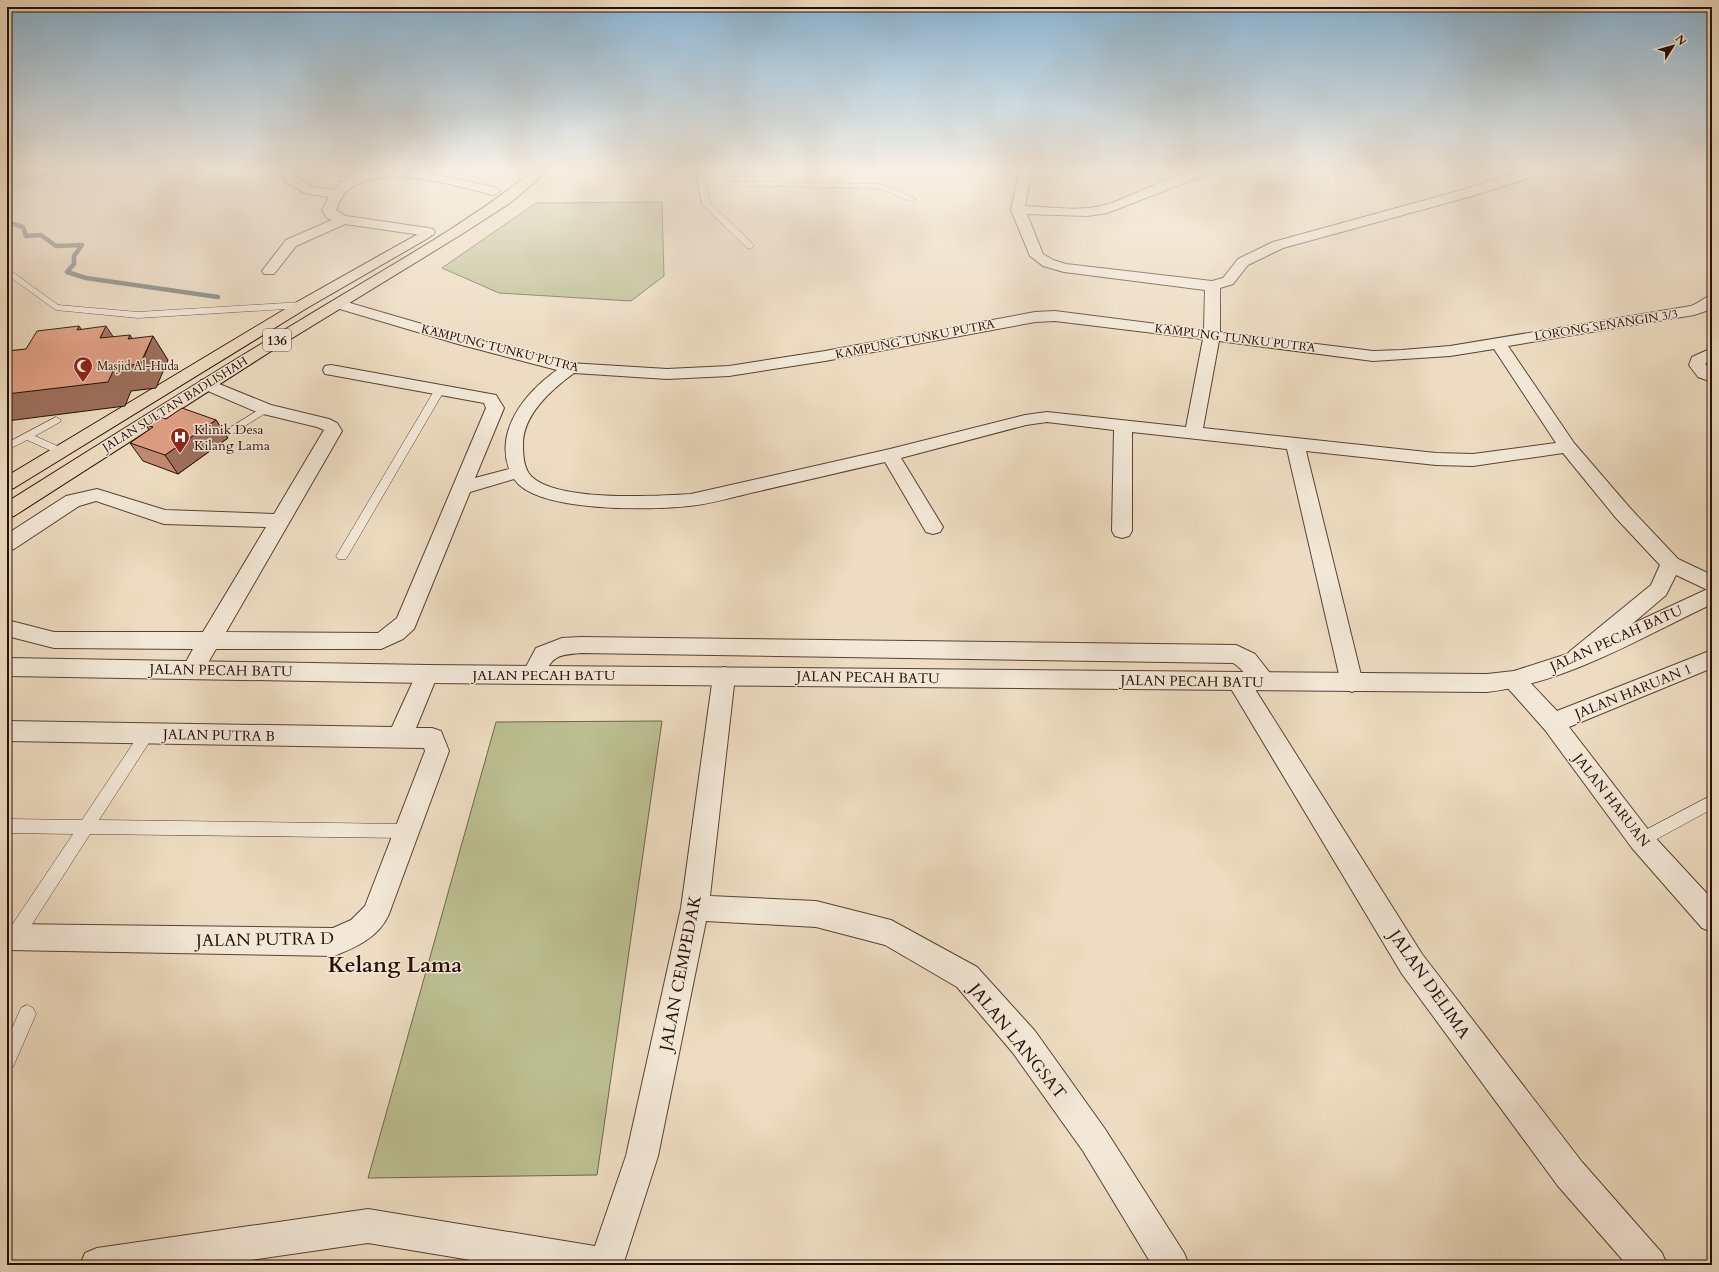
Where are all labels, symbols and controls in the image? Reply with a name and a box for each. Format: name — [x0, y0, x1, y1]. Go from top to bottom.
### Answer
north arrow — [1653, 26, 1693, 66]
text: N — [1672, 32, 1690, 49]
street label: LORONG SENANGIN 3/3 — [1533, 306, 1679, 344]
street label: KAMPUNG TUNKU PUTRA — [834, 316, 996, 362]
street label: KAMPUNG TUNKU PUTRA — [1154, 320, 1317, 356]
street label: KAMPUNG TUNKU PUTRA — [419, 321, 581, 375]
road number: 136 — [263, 329, 291, 351]
street label: JALAN SULTAN BADLISHAH — [98, 353, 251, 456]
mosque icon: Masjid Al-Huda — [72, 355, 94, 383]
place label: Masjid Al-Huda — [97, 358, 180, 374]
place label: Klinik Desa Kilang Lama — [194, 420, 270, 455]
hospital icon: Klinik Desa Kilang Lama — [169, 426, 191, 454]
street label: JALAN PECAH BATU — [1545, 600, 1686, 677]
street label: JALAN HARUAN 1 — [1570, 659, 1694, 724]
street label: JALAN PECAH BATU — [147, 660, 293, 681]
street label: JALAN PECAH BATU — [470, 666, 616, 685]
street label: JALAN PECAH BATU — [794, 667, 940, 688]
street label: JALAN PECAH BATU — [1118, 671, 1264, 692]
street label: JALAN PUTRA B — [161, 725, 275, 746]
street label: JALAN HARUAN — [1568, 748, 1654, 851]
street label: JALAN CEMPEDAK — [654, 893, 707, 1056]
street label: JALAN DELIMA — [1382, 923, 1476, 1044]
street label: JALAN PUTRA D — [193, 927, 334, 952]
district label: Kelang Lama — [328, 950, 462, 980]
street label: JALAN LANGSAT — [962, 976, 1071, 1104]

